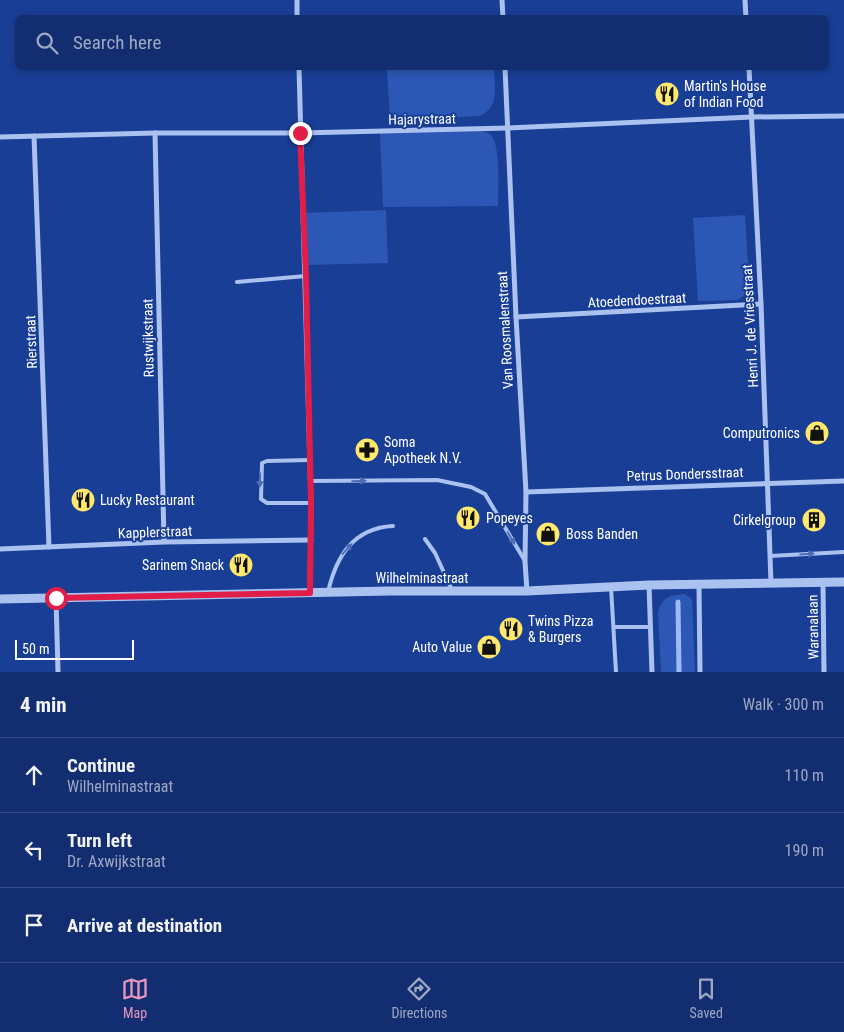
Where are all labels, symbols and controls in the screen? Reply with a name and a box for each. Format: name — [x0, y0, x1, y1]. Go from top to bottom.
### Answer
search box — [15, 15, 829, 70]
icon: search — [33, 29, 61, 57]
text: Search here — [73, 31, 161, 54]
place label: Martin's House of Indian Food — [684, 78, 767, 110]
restaurant icon: Martin's House of Indian Food — [654, 81, 680, 107]
street label: Hajarystraat — [388, 110, 456, 128]
route end — [289, 122, 312, 145]
street label: Henri J. de Vriesstraat — [739, 264, 761, 388]
street label: Van Roosmalenstraat — [494, 271, 516, 389]
street label: Atoedendoestraat — [587, 289, 687, 311]
street label: Rustwijkstraat — [139, 299, 157, 377]
street label: Rierstraat — [22, 315, 40, 369]
shop icon: Computronics — [804, 420, 830, 446]
place label: Computronics — [723, 425, 800, 441]
place label: Soma Apotheek N.V. — [384, 434, 462, 466]
pharmacy icon: Soma Apotheek N.V. — [354, 437, 380, 463]
street label: Petrus Dondersstraat — [626, 464, 744, 484]
one-way arrow — [256, 473, 264, 489]
one-way arrow — [351, 477, 367, 485]
restaurant icon: Lucky Restaurant — [70, 487, 96, 513]
place label: Lucky Restaurant — [100, 492, 195, 508]
restaurant icon: Popeyes — [455, 505, 481, 531]
building icon: Cirkelgroup — [801, 507, 827, 533]
place label: Popeyes — [486, 510, 533, 526]
place label: Cirkelgroup — [733, 512, 796, 528]
shop icon: Boss Banden — [535, 521, 561, 547]
street label: Kapplerstraat — [118, 523, 192, 541]
place label: Boss Banden — [566, 526, 638, 542]
one-way arrow — [507, 532, 516, 545]
one-way arrow — [341, 543, 353, 555]
one-way arrow — [799, 550, 815, 558]
restaurant icon: Sarinem Snack — [228, 552, 254, 578]
place label: Sarinem Snack — [142, 557, 225, 573]
street label: Wilhelminastraat — [376, 570, 468, 586]
route start — [45, 587, 68, 610]
street label: Waranalaan — [804, 594, 822, 660]
place label: Twins Pizza & Burgers — [528, 613, 594, 645]
restaurant icon: Twins Pizza & Burgers — [498, 616, 524, 642]
shop icon: Auto Value — [476, 634, 502, 660]
scale bar — [15, 637, 134, 660]
place label: Auto Value — [412, 639, 472, 655]
text: 50 m — [22, 641, 50, 657]
text: 4 min — [20, 693, 67, 717]
text: Walk · 300 m — [743, 695, 824, 714]
text: Continue — [67, 754, 135, 777]
icon: ahead — [20, 761, 48, 789]
text: 110 m — [785, 766, 824, 785]
text: Wilhelminastraat — [67, 777, 173, 796]
text: Turn left — [67, 829, 132, 852]
icon: left — [20, 836, 48, 864]
text: 190 m — [785, 841, 824, 860]
text: Dr. Axwijkstraat — [67, 852, 166, 871]
icon: arrive — [20, 911, 48, 939]
text: Arrive at destination — [67, 914, 222, 937]
tab: Map — [121, 975, 149, 1021]
tab: Directions — [391, 975, 447, 1021]
tab: Saved — [690, 975, 723, 1021]

